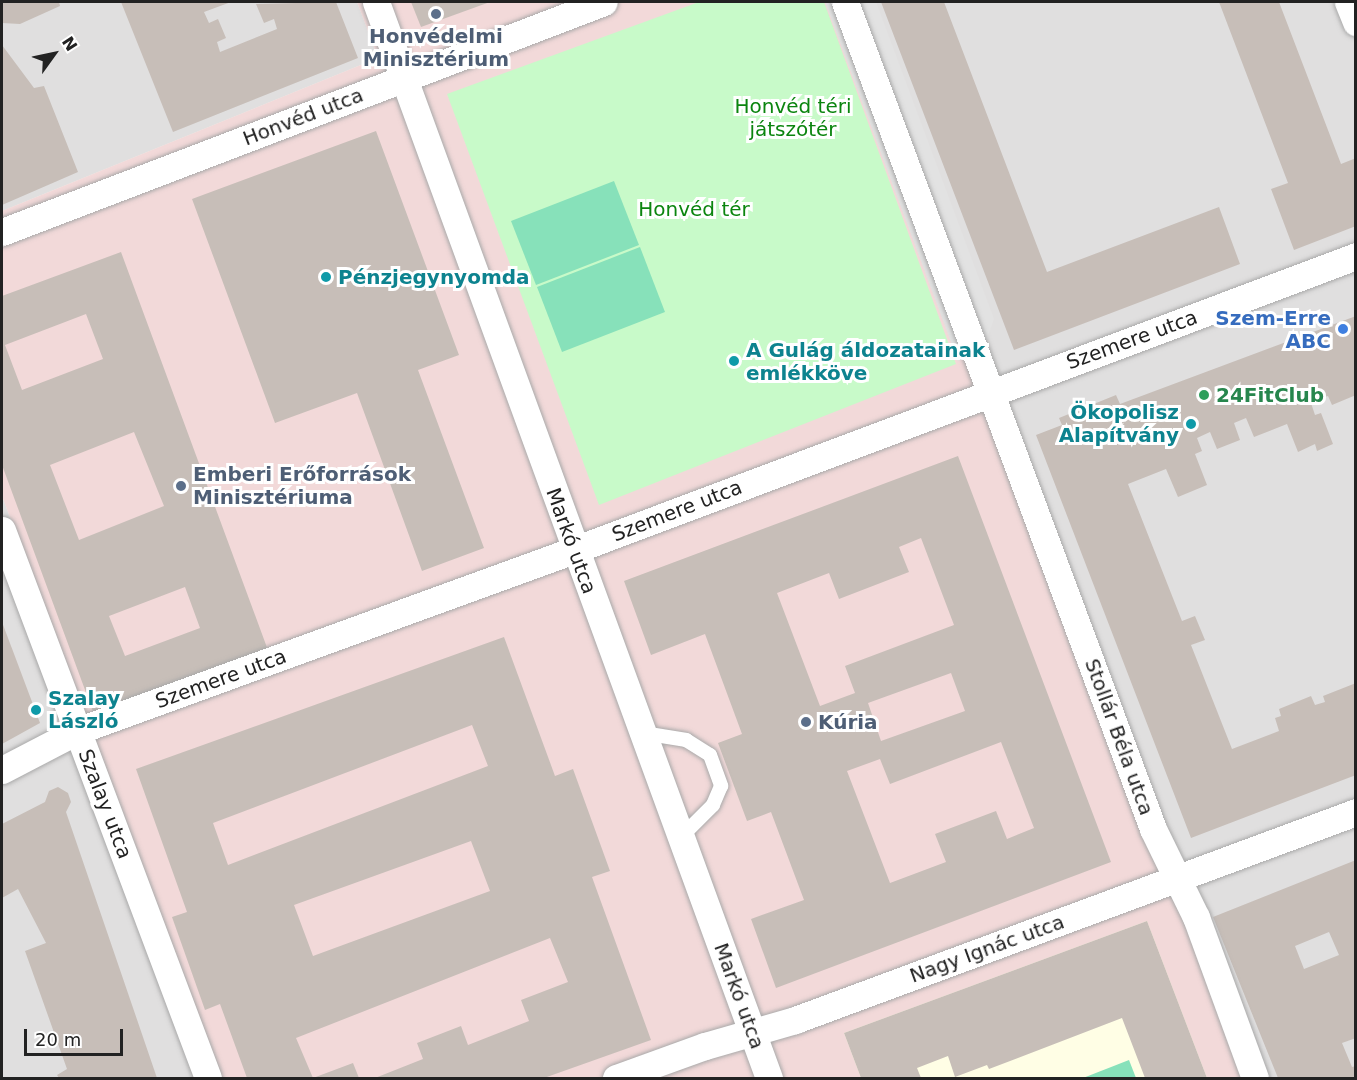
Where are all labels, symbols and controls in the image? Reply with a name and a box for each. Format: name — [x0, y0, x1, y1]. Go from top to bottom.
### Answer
marker: Honvédelmi Minisztérium — [429, 7, 443, 21]
north arrow — [24, 24, 84, 84]
place label: Honvédelmi Minisztérium — [363, 24, 509, 71]
text: N — [58, 33, 81, 55]
street label: Honvéd utca — [239, 83, 367, 151]
park label: Honvéd téri játszótér — [734, 94, 852, 141]
park label: Honvéd tér — [638, 197, 750, 221]
place label: Pénzjegynyomda — [338, 265, 530, 289]
marker: Pénzjegynyomda — [319, 270, 333, 284]
street label: Szemere utca — [1063, 305, 1201, 375]
place label: Szem-Erre ABC — [1215, 306, 1331, 353]
marker: Szem-Erre ABC — [1336, 322, 1350, 336]
place label: A Gulág áldozatainak emlékköve — [746, 338, 985, 385]
marker: A Gulág áldozatainak emlékköve — [727, 354, 741, 368]
place label: 24FitClub — [1216, 383, 1324, 407]
marker: 24FitClub — [1197, 388, 1211, 402]
place label: Ökopolisz Alapítvány — [1059, 400, 1179, 447]
marker: Ökopolisz Alapítvány — [1184, 417, 1198, 431]
place label: Emberi Erőforrások Minisztériuma — [193, 462, 411, 509]
street label: Szemere utca — [609, 475, 745, 547]
marker: Emberi Erőforrások Minisztériuma — [174, 479, 188, 493]
street label: Markó utca — [541, 485, 601, 597]
street label: Szemere utca — [152, 644, 290, 714]
street label: Stollár Béla utca — [1080, 656, 1158, 818]
place label: Szalay László — [48, 686, 120, 733]
marker: Szalay László — [29, 703, 43, 717]
place label: Kúria — [818, 710, 878, 734]
marker: Kúria — [799, 715, 813, 729]
street label: Szalay utca — [73, 746, 137, 862]
street label: Nagy Ignác utca — [906, 910, 1068, 988]
street label: Markó utca — [709, 940, 769, 1052]
scale bar — [27, 1017, 126, 1055]
text: 20 m — [35, 1029, 81, 1050]

